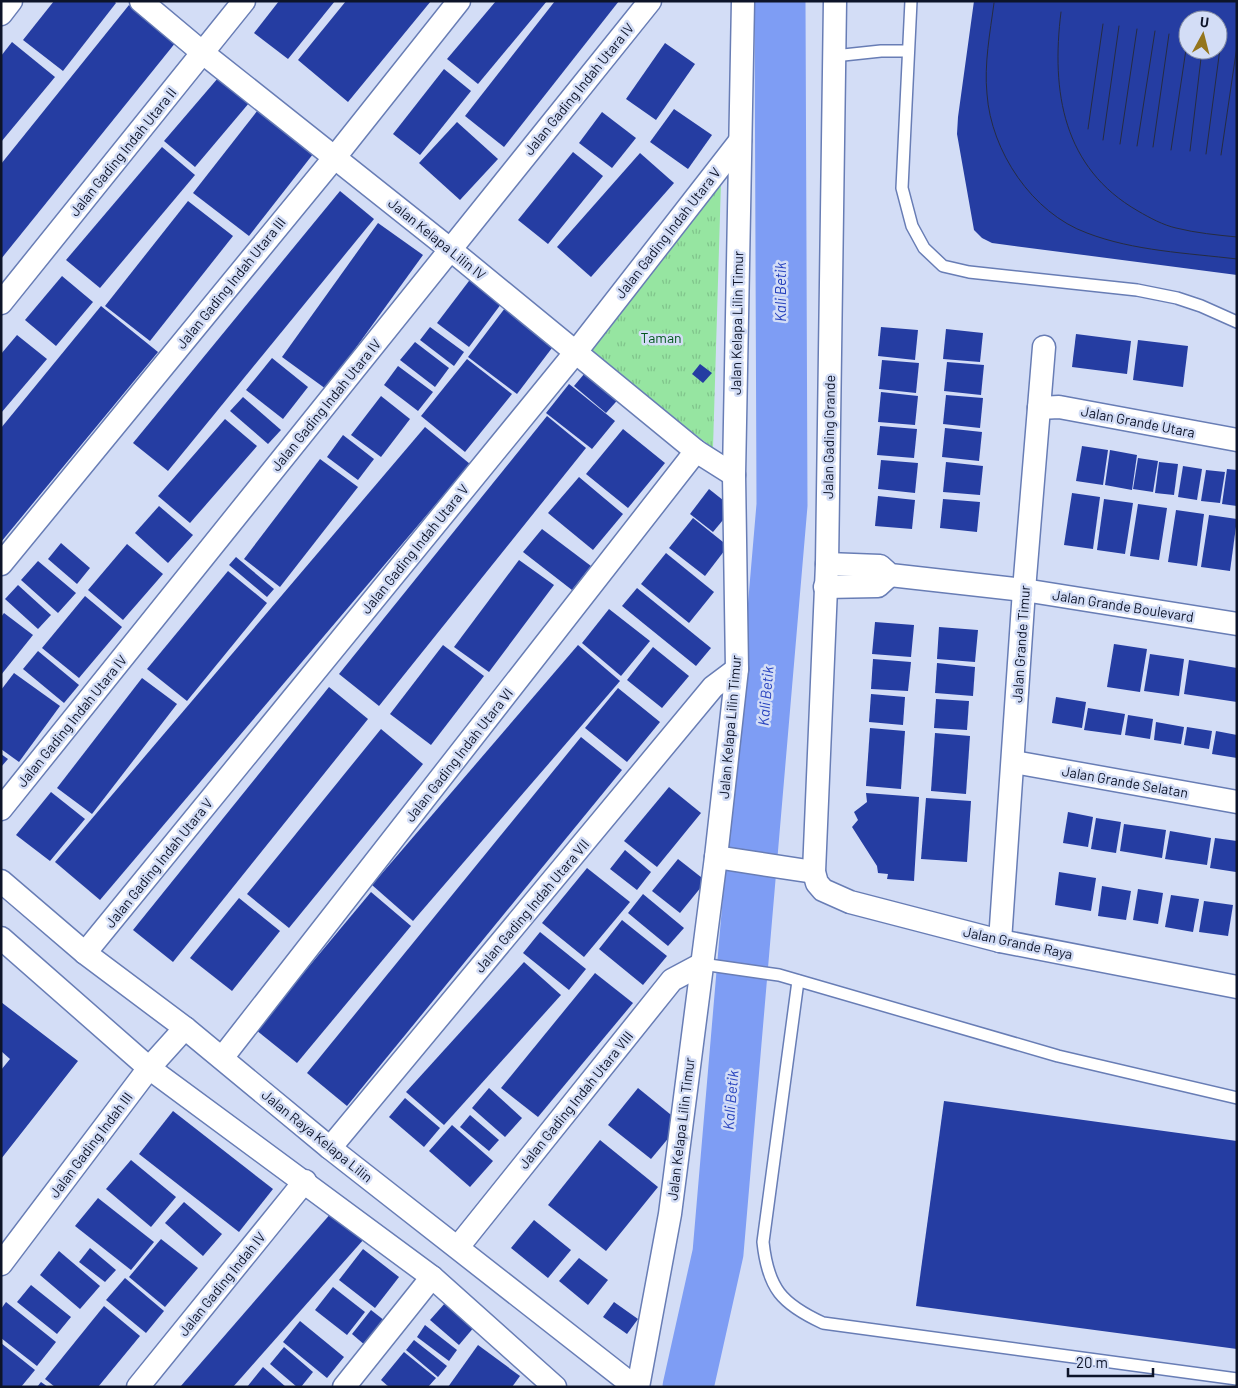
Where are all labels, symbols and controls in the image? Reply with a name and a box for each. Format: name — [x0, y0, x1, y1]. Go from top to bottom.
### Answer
north arrow — [1178, 10, 1228, 60]
text: U — [1199, 13, 1210, 31]
street label: Jalan Gading Indah Utara IV — [520, 19, 637, 158]
street label: Jalan Gading Indah Utara II — [66, 84, 180, 219]
street label: Jalan Gading Indah Utara V — [611, 164, 724, 302]
street label: Jalan Kelapa Lilin IV — [385, 194, 489, 283]
street label: Jalan Gading Indah Utara III — [172, 214, 289, 352]
street label: Jalan Kelapa Lilin Timur — [727, 251, 746, 395]
water label: Kali Betik — [771, 261, 789, 322]
park label: Taman — [640, 329, 682, 346]
street label: Jalan Gading Indah Utara IV — [267, 335, 384, 474]
street label: Jalan Gading Grande — [819, 375, 838, 499]
street label: Jalan Grande Utara — [1080, 402, 1196, 441]
street label: Jalan Gading Indah Utara V — [357, 481, 472, 617]
street label: Jalan Grande Timur — [1008, 585, 1033, 703]
street label: Jalan Grande Boulevard — [1051, 586, 1195, 625]
street label: Jalan Gading Indah Utara IV — [13, 651, 130, 790]
street label: Jalan Kelapa Lilin Timur — [715, 654, 744, 799]
water label: Kali Betik — [753, 665, 777, 726]
street label: Jalan Gading Indah Utara VI — [401, 684, 516, 825]
street label: Jalan Grande Selatan — [1061, 762, 1190, 801]
street label: Jalan Gading Indah Utara V — [101, 795, 216, 931]
street label: Jalan Gading Indah Utara VII — [471, 836, 592, 976]
street label: Jalan Grande Raya — [962, 923, 1074, 962]
street label: Jalan Gading Indah Utara VIII — [515, 1027, 636, 1172]
street label: Jalan Kelapa Lilin Timur — [663, 1056, 698, 1201]
water label: Kali Betik — [718, 1069, 742, 1130]
street label: Jalan Raya Kelapa Lilin — [259, 1086, 376, 1186]
street label: Jalan Gading Indah III — [45, 1089, 136, 1201]
street label: Jalan Gading Indah IV — [174, 1228, 269, 1339]
scale bar — [1068, 1346, 1153, 1378]
text: 20 m — [1076, 1353, 1108, 1371]

